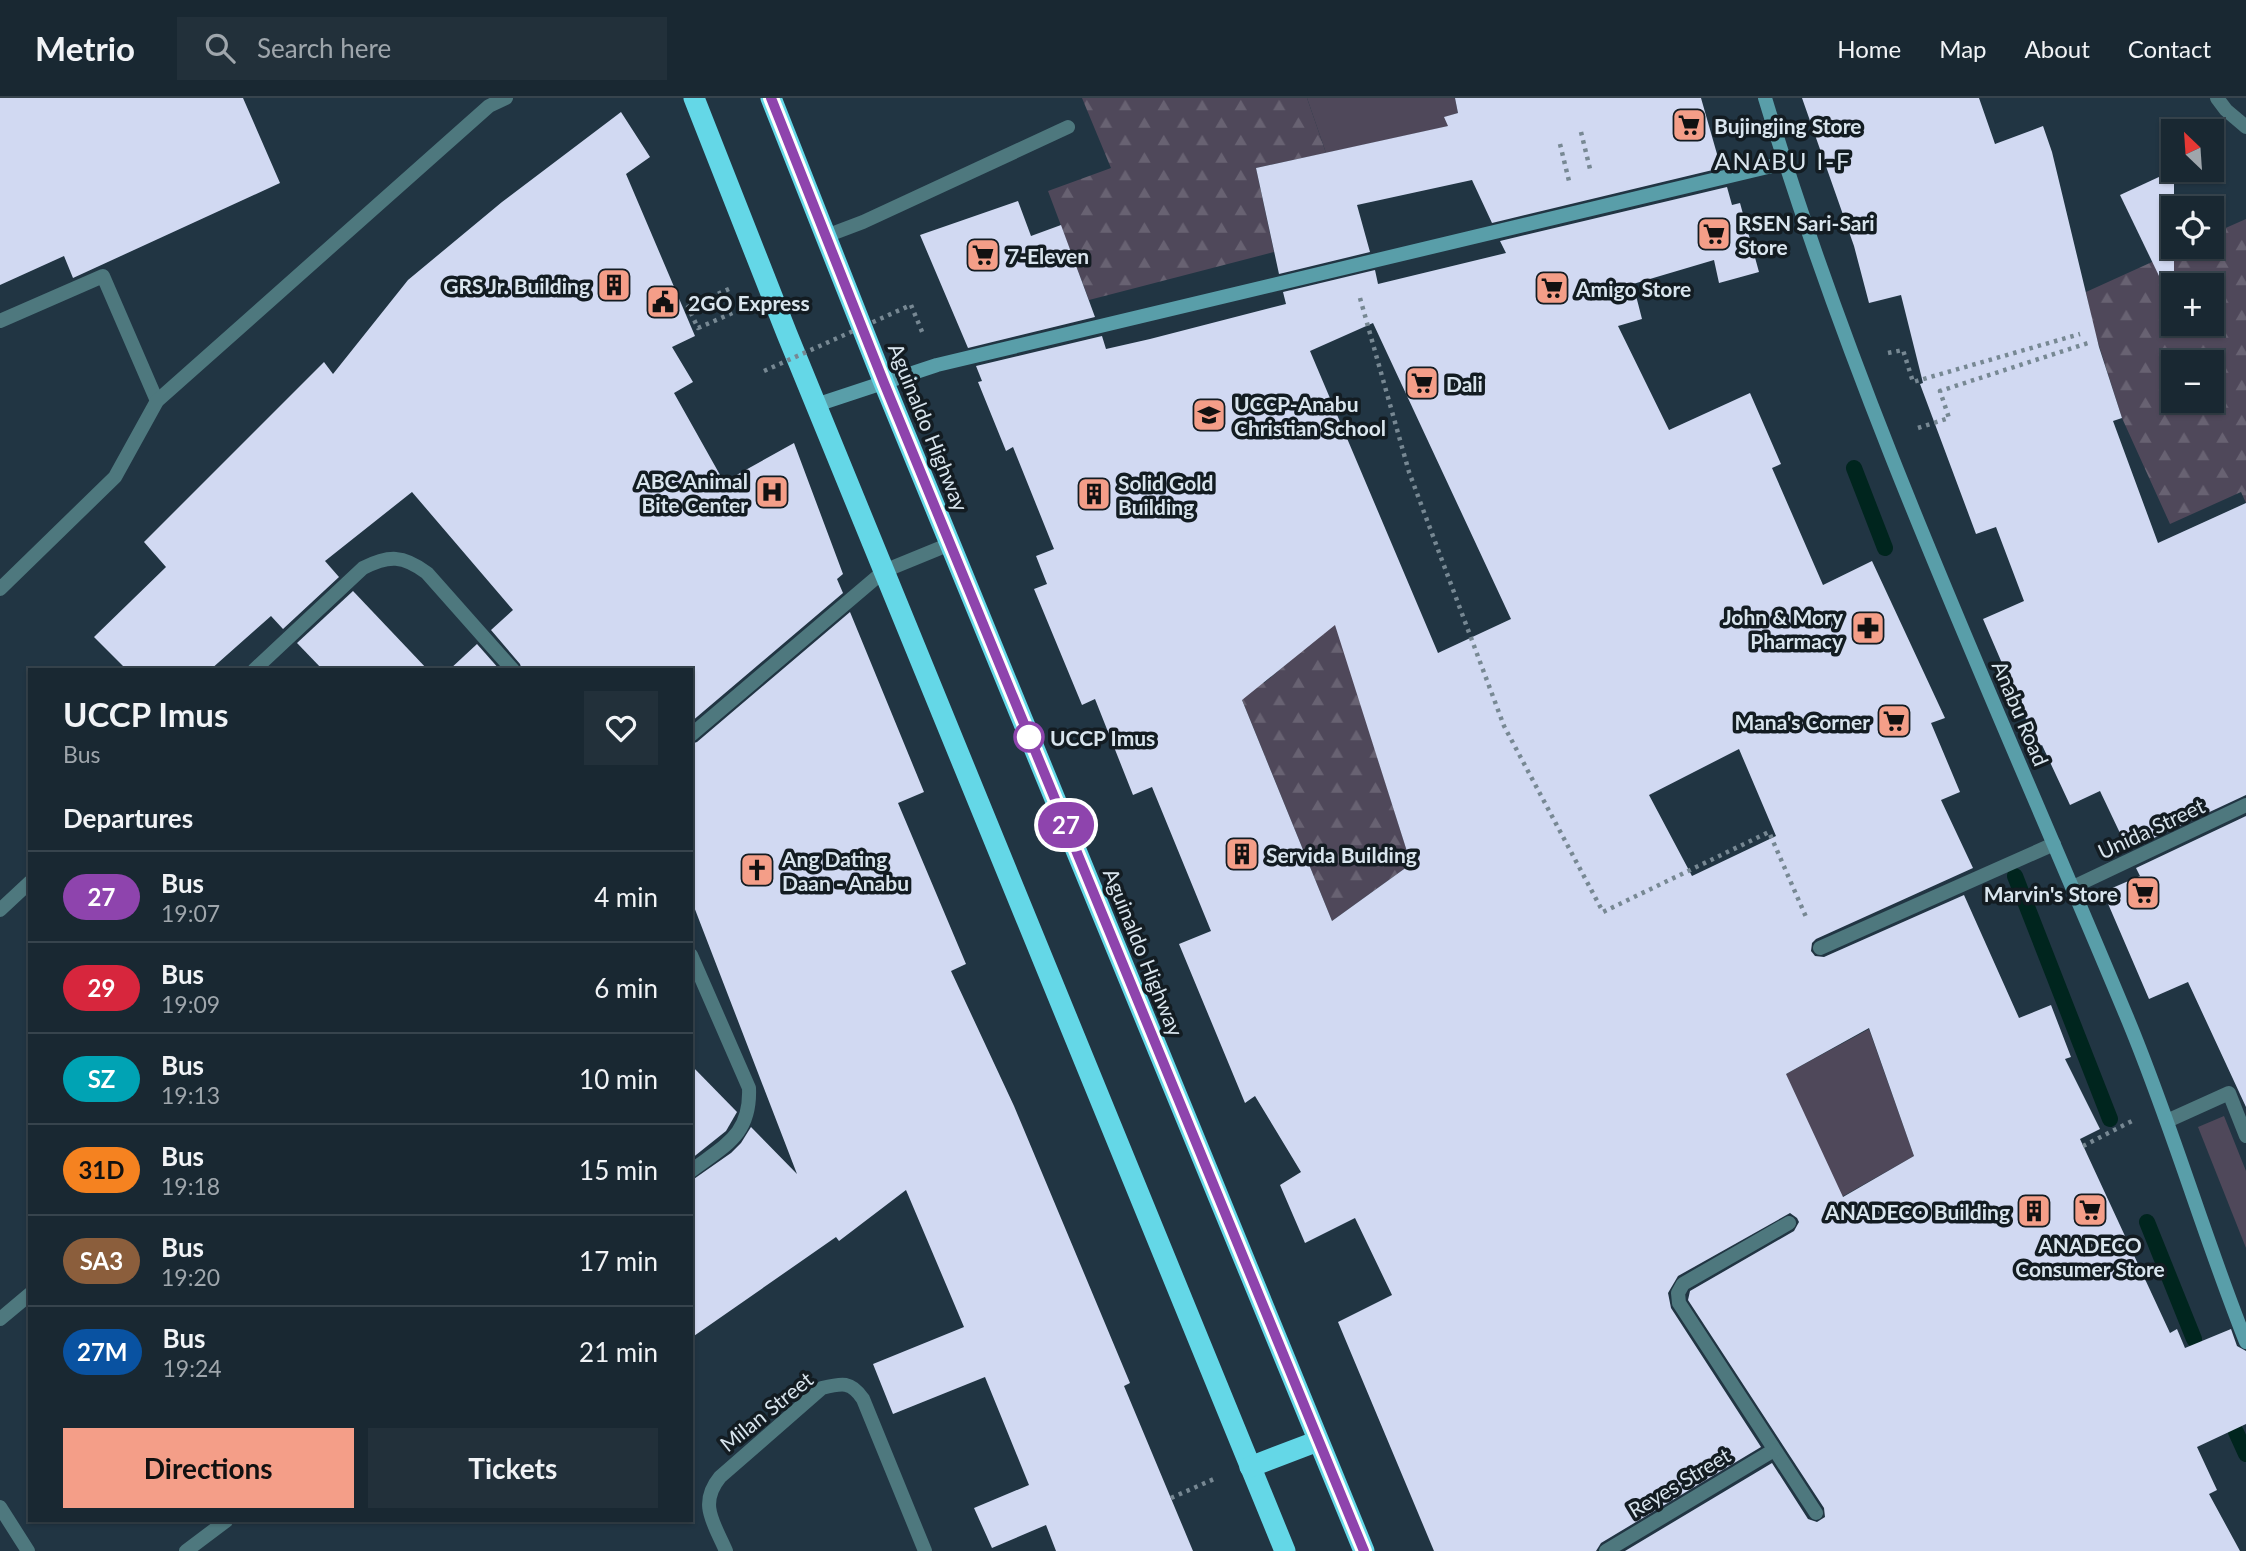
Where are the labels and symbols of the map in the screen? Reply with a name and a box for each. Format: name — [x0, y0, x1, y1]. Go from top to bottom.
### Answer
supermarket icon: Bujingjing Store — [1670, 106, 1708, 144]
place label: Bujingjing Store — [1714, 113, 1861, 138]
north arrow — [2161, 119, 2224, 182]
district label: ANABU I-F — [1714, 146, 1852, 175]
place label: RSEN Sari-Sari Store — [1738, 210, 1875, 259]
supermarket icon: RSEN Sari-Sari Store — [1695, 215, 1733, 253]
supermarket icon: 7-Eleven — [964, 236, 1002, 274]
place label: 7-Eleven — [1007, 243, 1089, 268]
building icon: GRS Jr. Building — [595, 266, 633, 304]
supermarket icon: Amigo Store — [1533, 269, 1571, 307]
place label: GRS Jr. Building — [443, 273, 590, 298]
place label: Amigo Store — [1575, 276, 1691, 301]
public building icon: 2GO Express — [644, 283, 682, 321]
place label: 2GO Express — [688, 290, 810, 315]
street label: Aguinaldo Highway — [884, 339, 974, 515]
supermarket icon: Dali — [1403, 364, 1441, 402]
place label: Dali — [1446, 371, 1483, 396]
place label: UCCP-Anabu Christian School — [1234, 391, 1386, 440]
school or university icon: UCCP-Anabu Christian School — [1190, 396, 1228, 434]
place label: ABC Animal Bite Center — [635, 468, 748, 517]
place label: Solid Gold Building — [1118, 470, 1213, 519]
hospital icon: ABC Animal Bite Center — [753, 473, 791, 511]
building icon: Solid Gold Building — [1075, 475, 1113, 513]
place label: John & Mory Pharmacy — [1723, 604, 1844, 653]
pharmacy icon: John & Mory Pharmacy — [1849, 609, 1887, 647]
street label: Anabu Road — [1988, 657, 2054, 769]
supermarket icon: Mana's Corner — [1875, 702, 1913, 740]
place label: Mana's Corner — [1735, 709, 1870, 734]
marker: UCCP Imus — [1014, 722, 1044, 752]
place label: UCCP Imus — [1050, 725, 1155, 750]
street label: Unida Street — [2094, 792, 2209, 864]
line badge: 27 — [1034, 802, 1098, 848]
building icon: Servida Building — [1223, 835, 1261, 873]
place label: Servida Building — [1266, 842, 1417, 867]
place label: Ang Dating Daan - Anabu — [781, 846, 909, 895]
church icon: Ang Dating Daan - Anabu — [738, 851, 776, 889]
street label: Aguinaldo Highway — [1099, 864, 1189, 1040]
supermarket icon: Marvin's Store — [2124, 874, 2162, 912]
place label: Marvin's Store — [1984, 881, 2118, 906]
supermarket icon: ANADECO Consumer Store — [2071, 1191, 2109, 1229]
building icon: ANADECO Building — [2015, 1192, 2053, 1230]
place label: ANADECO Building — [1824, 1199, 2010, 1224]
place label: ANADECO Consumer Store — [2015, 1232, 2165, 1281]
street label: Milan Street — [715, 1366, 818, 1456]
street label: Reyes Street — [1623, 1442, 1735, 1522]

